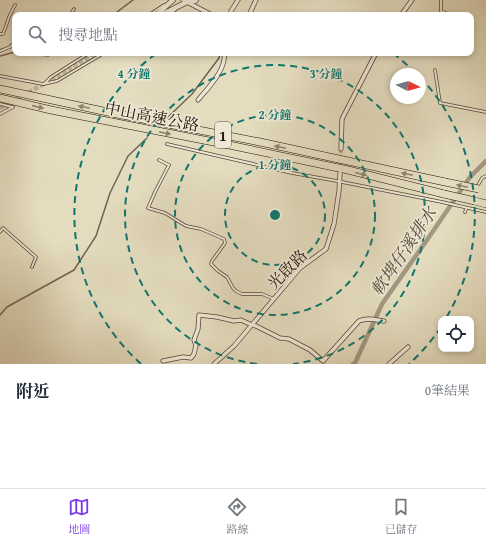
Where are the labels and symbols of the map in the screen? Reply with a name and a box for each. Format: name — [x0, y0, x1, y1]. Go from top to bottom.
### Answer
text: 4 分鐘 — [118, 65, 150, 82]
text: 3 分鐘 — [310, 65, 342, 82]
north arrow — [390, 68, 426, 104]
street label: 中山高速公路 — [103, 95, 201, 137]
one-way arrow — [78, 103, 90, 109]
one-way arrow — [32, 105, 44, 111]
text: 2 分鐘 — [259, 106, 291, 123]
road number: 1 — [215, 122, 231, 148]
one-way arrow — [159, 130, 172, 136]
one-way arrow — [274, 143, 286, 149]
text: 1 分鐘 — [259, 156, 291, 173]
one-way arrow — [401, 170, 413, 176]
one-way arrow — [355, 171, 367, 177]
one-way arrow — [456, 182, 468, 188]
water label: 軟埤仔溪排水 — [364, 200, 443, 300]
centre of rings — [268, 208, 282, 222]
street label: 光啟路 — [262, 244, 312, 294]

